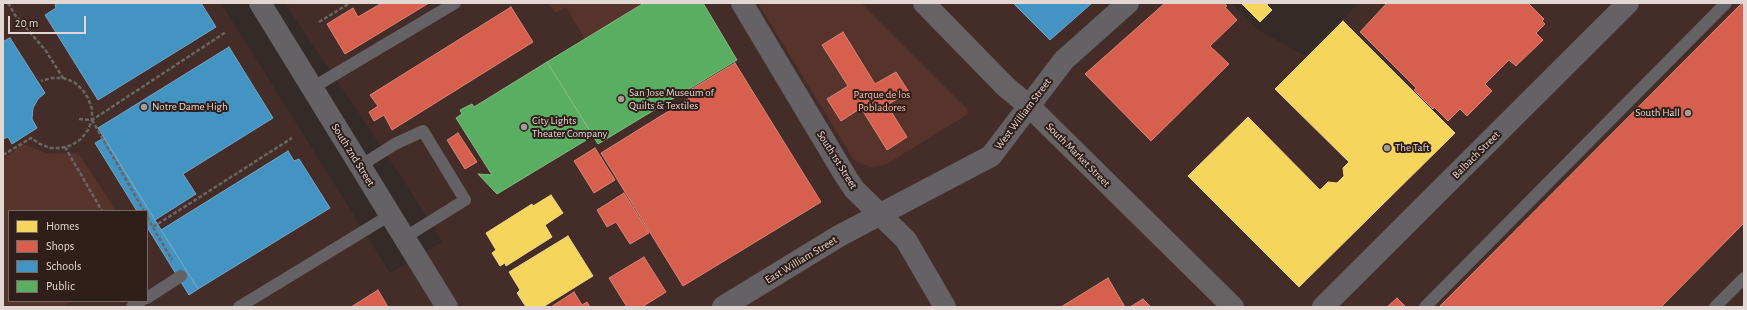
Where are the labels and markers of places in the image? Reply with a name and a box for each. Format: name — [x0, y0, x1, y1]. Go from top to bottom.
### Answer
place label: San Jose Museum of Quilts & Textiles — [629, 86, 714, 112]
marker: San Jose Museum of Quilts & Textiles — [616, 94, 626, 104]
place label: Notre Dame High — [152, 100, 228, 114]
marker: Notre Dame High — [139, 102, 149, 112]
place label: South Hall — [1635, 106, 1680, 120]
marker: South Hall — [1683, 108, 1693, 118]
place label: City Lights Theater Company — [532, 114, 607, 140]
marker: City Lights Theater Company — [519, 122, 529, 132]
place label: The Taft — [1395, 141, 1429, 155]
marker: The Taft — [1382, 143, 1392, 153]

